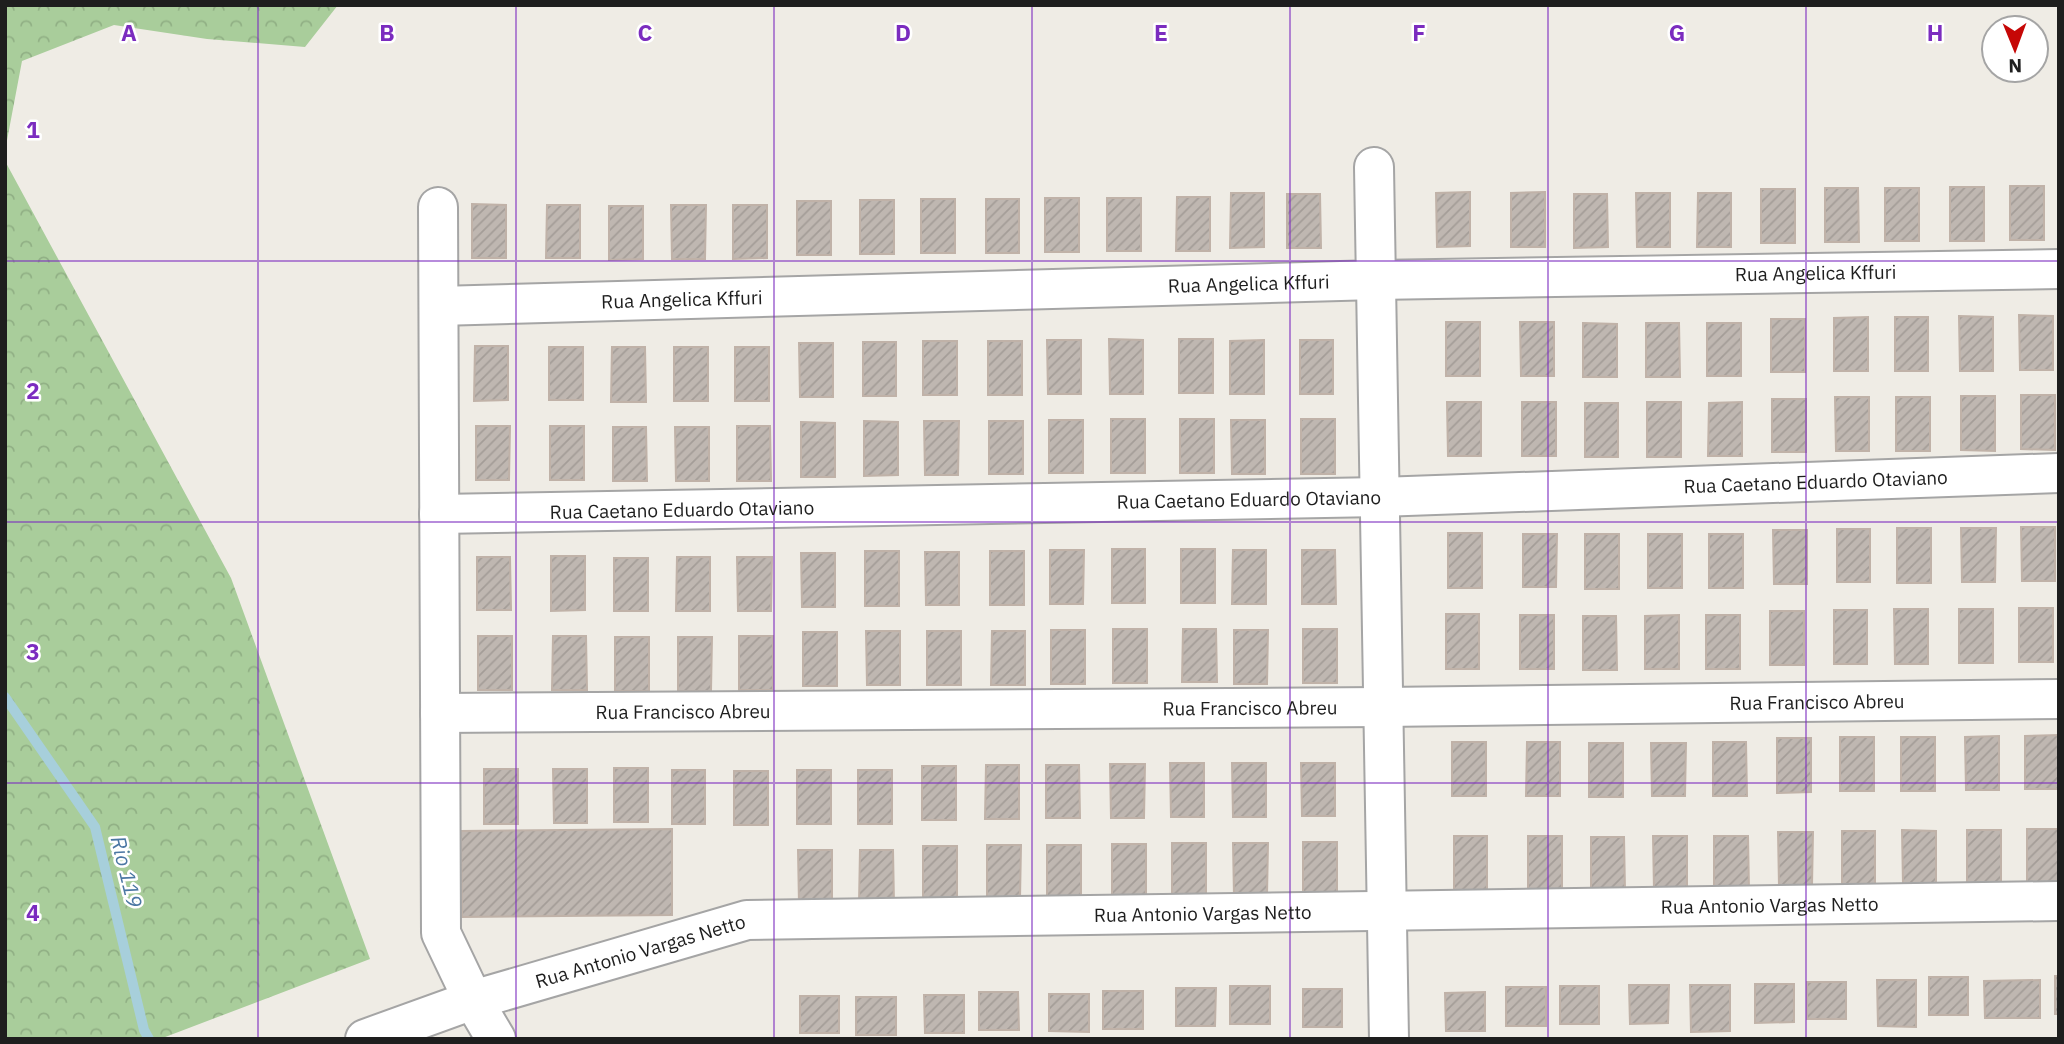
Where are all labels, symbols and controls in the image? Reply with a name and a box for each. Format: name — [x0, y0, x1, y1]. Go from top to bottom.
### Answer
north arrow — [1980, 14, 2050, 84]
text: A — [121, 17, 137, 47]
text: B — [379, 17, 395, 47]
text: C — [638, 17, 653, 47]
text: D — [895, 17, 911, 47]
text: E — [1154, 17, 1168, 47]
text: F — [1412, 17, 1426, 47]
text: G — [1669, 17, 1685, 47]
text: H — [1927, 17, 1943, 47]
text: N — [2008, 54, 2022, 78]
text: 1 — [26, 114, 40, 144]
street label: Rua Angelica Kffuri — [1735, 260, 1897, 286]
street label: Rua Angelica Kffuri — [1168, 269, 1330, 298]
street label: Rua Angelica Kffuri — [601, 285, 763, 313]
text: 2 — [26, 375, 40, 405]
street label: Rua Caetano Eduardo Otaviano — [1683, 465, 1948, 498]
street label: Rua Caetano Eduardo Otaviano — [1116, 485, 1381, 514]
street label: Rua Caetano Eduardo Otaviano — [550, 495, 814, 524]
text: 3 — [26, 636, 40, 666]
street label: Rua Francisco Abreu — [1729, 689, 1905, 715]
street label: Rua Francisco Abreu — [1162, 695, 1338, 720]
street label: Rua Francisco Abreu — [595, 699, 771, 724]
water label: Rio 119 — [105, 833, 149, 911]
street label: Rua Antonio Vargas Netto — [1661, 892, 1879, 919]
text: 4 — [26, 897, 40, 927]
street label: Rua Antonio Vargas Netto — [1094, 900, 1312, 927]
street label: Rua Antonio Vargas Netto — [532, 909, 748, 993]

